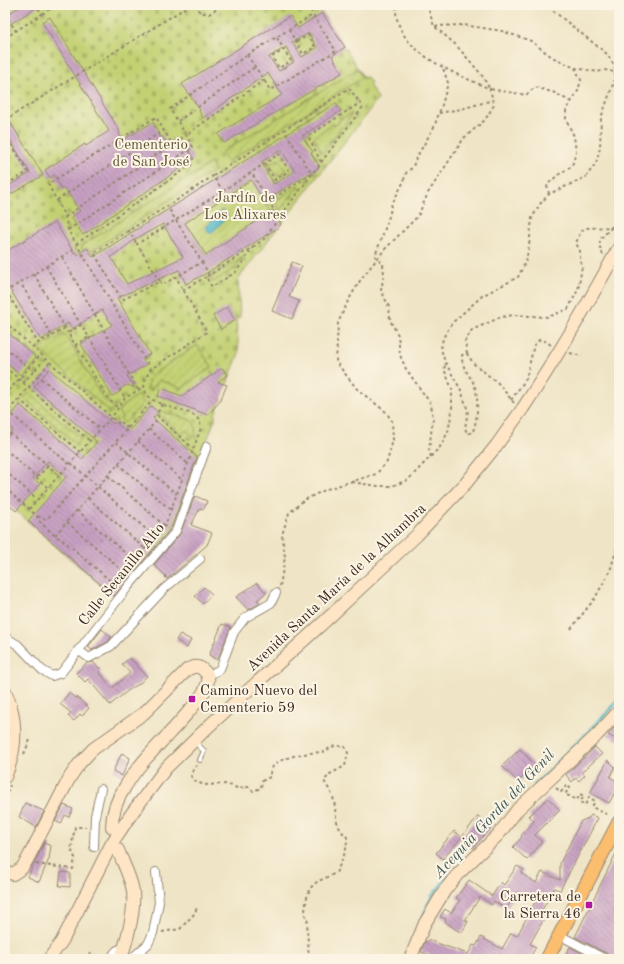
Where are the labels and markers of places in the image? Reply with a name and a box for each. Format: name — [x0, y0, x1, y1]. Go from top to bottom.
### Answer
place label: Camino Nuevo del Cementerio 59 — [200, 684, 317, 716]
marker: Camino Nuevo del Cementerio 59 — [187, 694, 197, 704]
place label: Carretera de la Sierra 46 — [500, 890, 581, 922]
marker: Carretera de la Sierra 46 — [584, 900, 594, 910]

